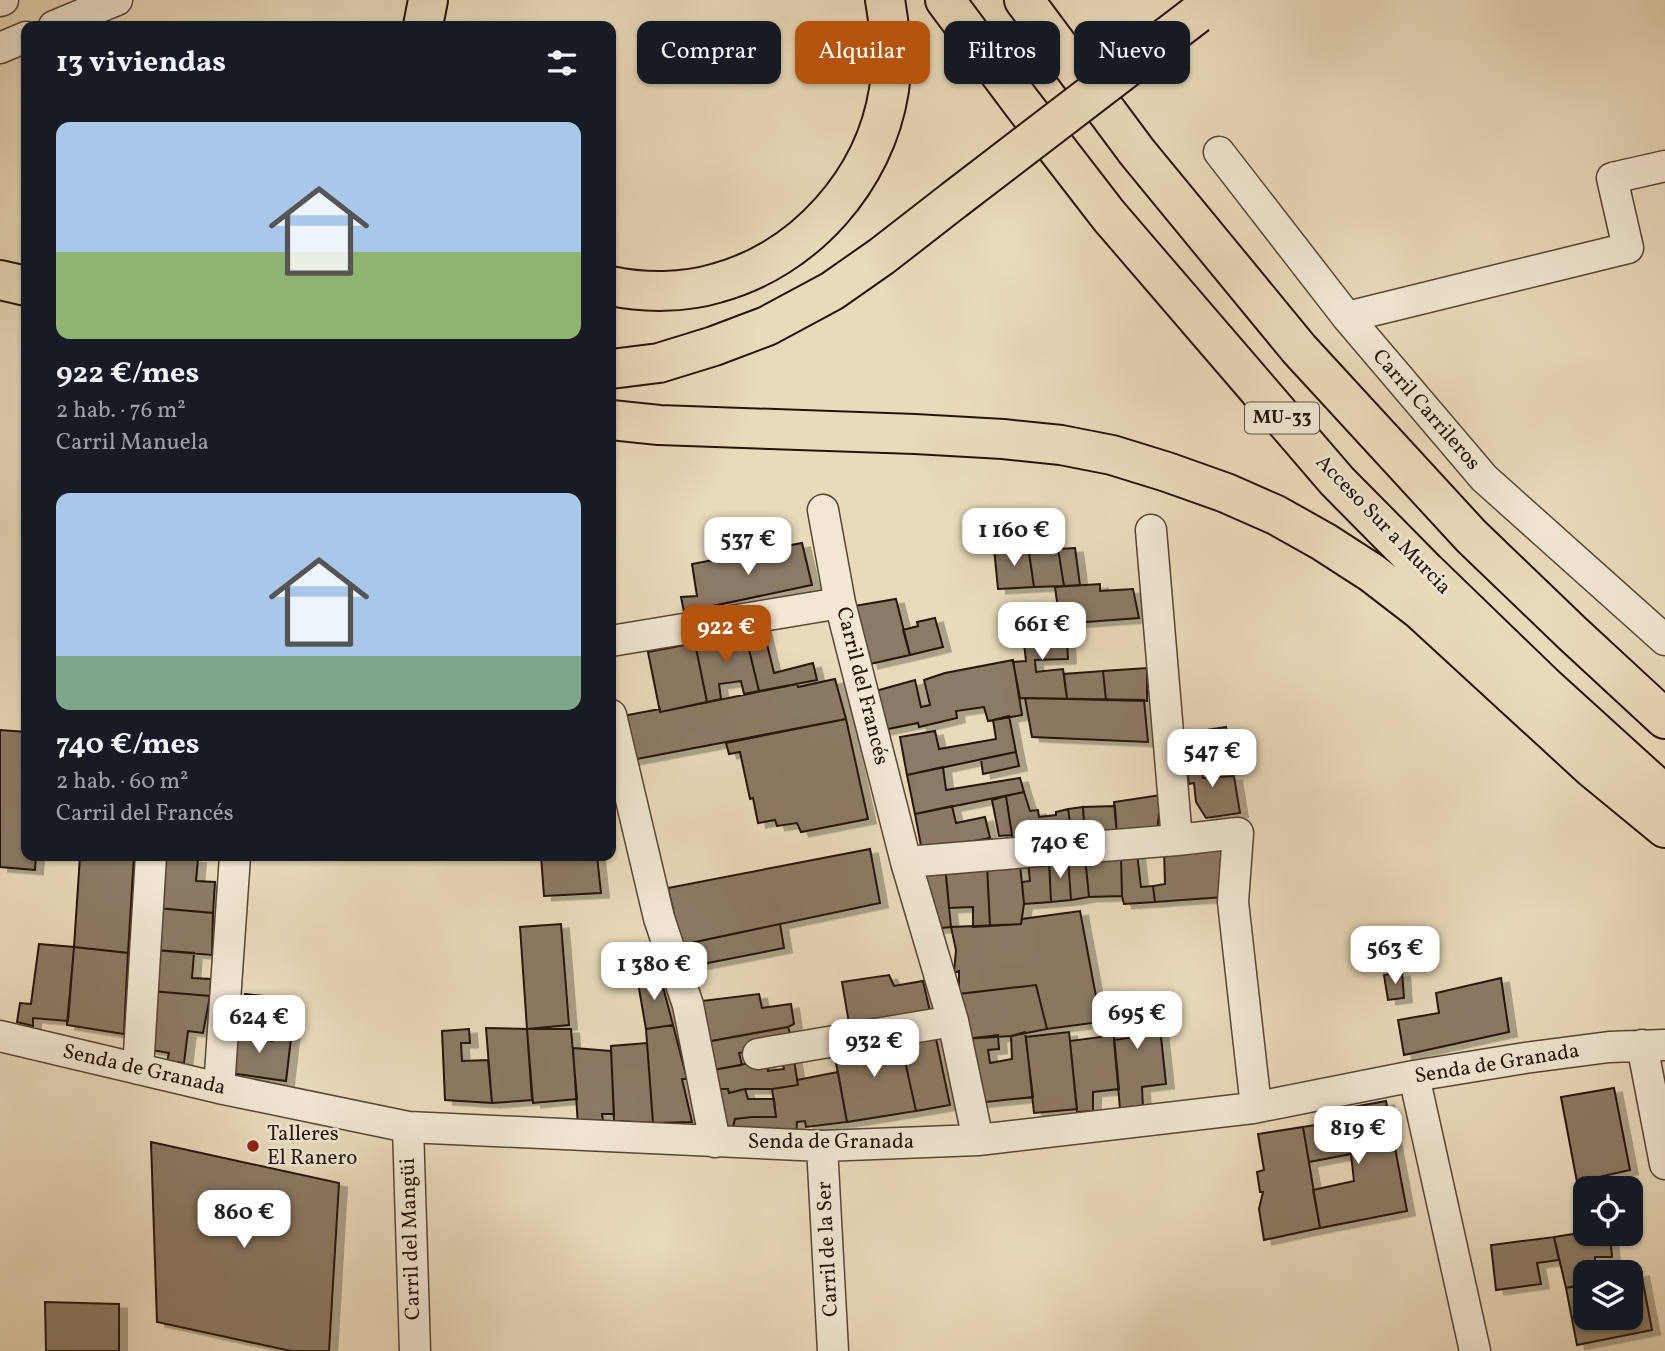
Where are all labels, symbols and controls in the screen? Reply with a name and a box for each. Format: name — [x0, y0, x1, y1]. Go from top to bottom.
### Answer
chip: Comprar — [637, 21, 781, 84]
chip: Alquilar — [795, 21, 930, 84]
chip: Filtros — [944, 21, 1060, 84]
chip: Nuevo — [1074, 21, 1190, 84]
text: 13 viviendas — [56, 42, 226, 84]
icon: filters — [543, 44, 581, 82]
icon: home — [256, 168, 382, 294]
street label: Carril Carrileros — [1365, 343, 1487, 477]
text: 922 €/mes — [56, 353, 199, 395]
text: 2 hab. · 76 m² — [56, 395, 186, 427]
road number: MU-33 — [1245, 402, 1319, 434]
text: Carril Manuela — [56, 427, 209, 459]
street label: Acceso Sur a Murcia — [1308, 449, 1458, 601]
pin: 1 160 € — [949, 508, 1079, 568]
text: 1 160 € — [978, 515, 1050, 547]
pin: 537 € — [699, 518, 797, 577]
text: 537 € — [720, 524, 776, 556]
icon: home — [256, 539, 382, 665]
pin: 661 € — [993, 602, 1091, 662]
street label: Carril del Francés — [828, 604, 896, 768]
pin: 922 € — [677, 606, 775, 665]
text: 661 € — [1014, 609, 1070, 641]
text: 922 € — [697, 612, 755, 644]
text: 740 €/mes — [56, 724, 200, 766]
pin: 547 € — [1163, 730, 1261, 789]
text: 547 € — [1183, 736, 1241, 768]
text: 2 hab. · 60 m² — [56, 766, 189, 798]
text: Carril del Francés — [56, 798, 234, 830]
pin: 740 € — [1011, 820, 1109, 880]
text: 740 € — [1031, 827, 1089, 859]
pin: 563 € — [1346, 926, 1444, 986]
text: 563 € — [1367, 933, 1423, 965]
pin: 1 380 € — [589, 942, 719, 1002]
text: 1 380 € — [617, 949, 691, 981]
pin: 695 € — [1088, 992, 1186, 1051]
pin: 624 € — [210, 996, 308, 1055]
text: 695 € — [1108, 998, 1166, 1030]
text: 624 € — [229, 1002, 289, 1034]
pin: 932 € — [825, 1020, 923, 1079]
text: 932 € — [845, 1026, 903, 1058]
street label: Senda de Granada — [60, 1037, 228, 1103]
street label: Senda de Granada — [1413, 1037, 1581, 1091]
pin: 819 € — [1309, 1106, 1407, 1166]
text: 819 € — [1330, 1113, 1386, 1145]
place label: Talleres El Ranero — [267, 1120, 357, 1173]
street label: Senda de Granada — [748, 1128, 914, 1157]
marker: Talleres El Ranero — [245, 1138, 261, 1154]
street label: Carril del Mangüi — [394, 1157, 428, 1321]
map controls — [1573, 1176, 1643, 1330]
button: locate — [1573, 1176, 1643, 1246]
street label: Carril de la Ser — [810, 1180, 846, 1318]
pin: 860 € — [195, 1190, 293, 1250]
text: 860 € — [214, 1197, 274, 1229]
button: layers — [1573, 1260, 1643, 1330]

